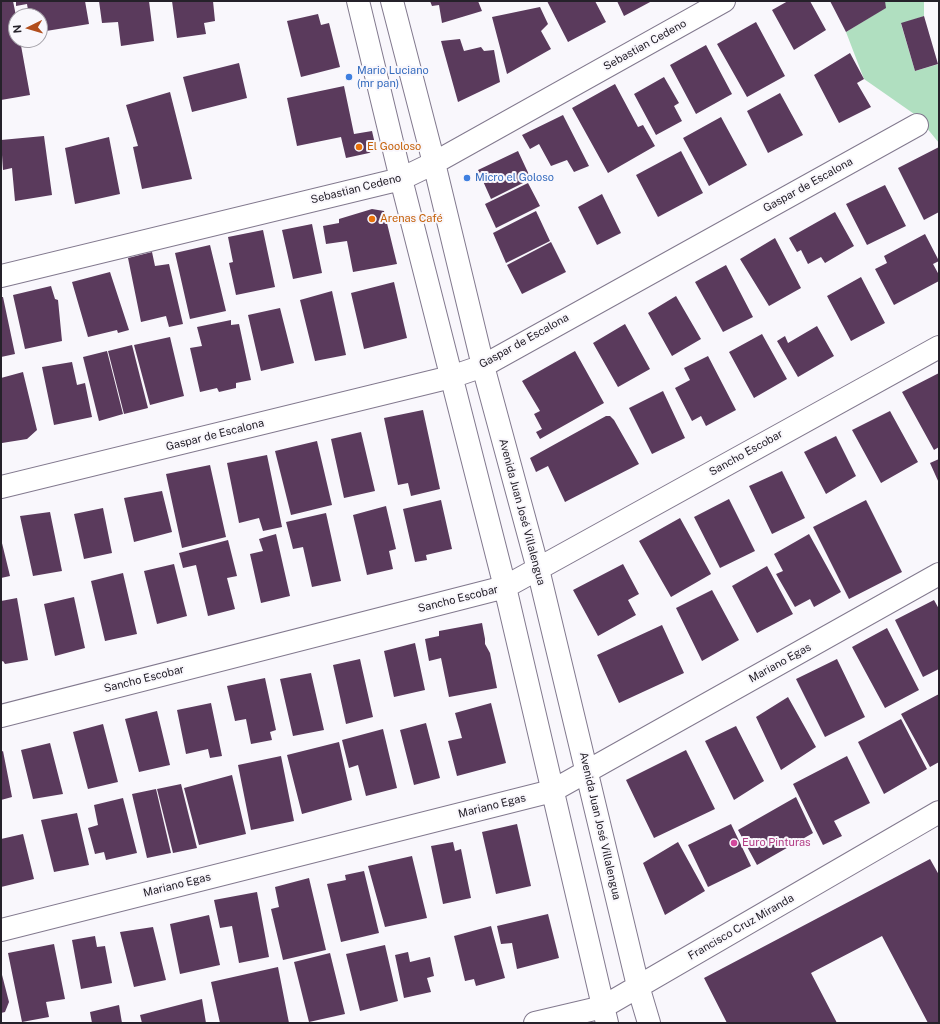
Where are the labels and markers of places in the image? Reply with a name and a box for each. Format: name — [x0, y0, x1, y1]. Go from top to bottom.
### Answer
place label: Mario Luciano (mr pan) — [357, 64, 429, 90]
marker: Mario Luciano (mr pan) — [344, 72, 354, 82]
place label: El Gooloso — [367, 140, 421, 154]
marker: El Gooloso — [354, 142, 364, 152]
place label: Micro el Goloso — [475, 171, 554, 185]
marker: Micro el Goloso — [462, 173, 472, 183]
place label: Arenas Café — [380, 212, 443, 226]
marker: Arenas Café — [367, 214, 377, 224]
place label: Euro Pinturas — [742, 836, 811, 850]
marker: Euro Pinturas — [729, 838, 739, 848]

